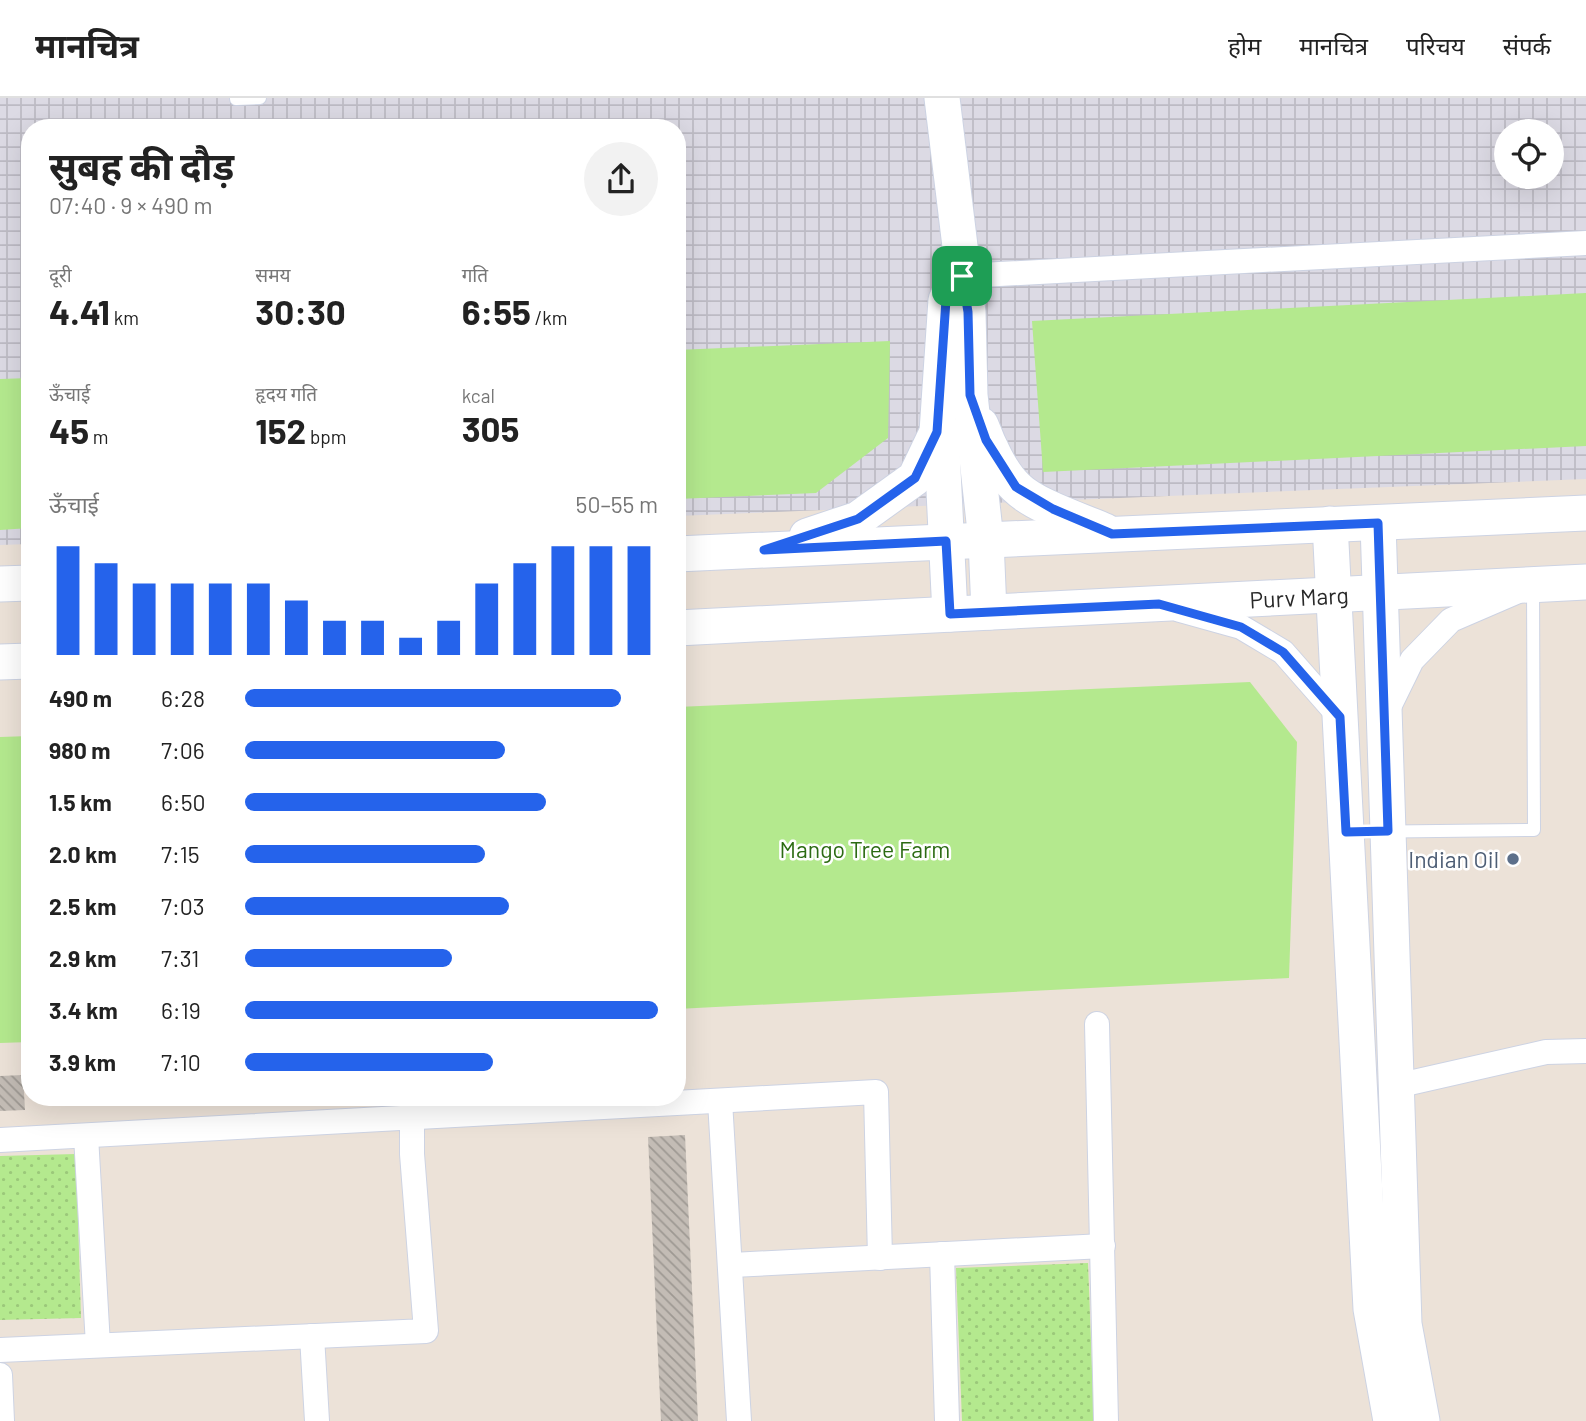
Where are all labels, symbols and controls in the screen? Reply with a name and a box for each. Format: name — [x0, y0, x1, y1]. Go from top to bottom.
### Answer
text: मानचित्र — [35, 25, 139, 65]
text: होम — [1228, 31, 1261, 60]
text: मानचित्र — [1299, 31, 1368, 60]
text: परिचय — [1406, 31, 1465, 60]
text: संपर्क — [1503, 31, 1551, 60]
map controls — [1494, 119, 1564, 189]
button: locate — [1494, 119, 1564, 189]
text: सुबह की दौड़ — [49, 142, 234, 188]
button: share — [584, 142, 658, 216]
text: 07:40 · 9 × 490 m — [49, 191, 213, 219]
pin — [932, 246, 992, 306]
icon: arrive — [943, 257, 981, 295]
text: दूरी — [49, 263, 72, 286]
text: समय — [255, 263, 291, 286]
text: गति — [462, 263, 488, 286]
text: 4.41 — [49, 290, 110, 332]
text: 30:30 — [255, 290, 346, 332]
text: 6:55 — [462, 290, 531, 332]
text: km — [110, 306, 139, 329]
text: /km — [531, 306, 568, 329]
text: ऊँचाई — [49, 382, 90, 405]
text: हृदय गति — [255, 382, 317, 405]
text: kcal — [462, 384, 495, 407]
text: 305 — [462, 407, 519, 449]
text: 45 — [49, 409, 89, 451]
text: 152 — [255, 409, 306, 451]
text: m — [89, 425, 109, 448]
text: bpm — [306, 425, 347, 448]
text: ऊँचाई — [49, 490, 99, 518]
text: 50–55 m — [576, 490, 658, 518]
street label: Purv Marg — [1249, 580, 1349, 614]
text: 490 m — [49, 684, 112, 712]
text: 6:28 — [161, 684, 205, 712]
text: 980 m — [49, 736, 111, 764]
text: 7:06 — [161, 736, 205, 764]
text: 1.5 km — [49, 788, 112, 816]
text: 6:50 — [161, 788, 205, 816]
park label: Mango Tree Farm — [780, 835, 950, 863]
text: 2.0 km — [49, 840, 117, 868]
text: 7:15 — [161, 840, 200, 868]
place label: Indian Oil — [1408, 845, 1499, 873]
marker: Indian Oil — [1505, 851, 1521, 867]
text: 2.5 km — [49, 892, 117, 920]
text: 7:03 — [161, 892, 205, 920]
text: 2.9 km — [49, 944, 116, 972]
text: 7:31 — [161, 944, 199, 972]
text: 3.4 km — [49, 996, 118, 1024]
text: 6:19 — [161, 996, 201, 1024]
text: 3.9 km — [49, 1048, 116, 1076]
text: 7:10 — [161, 1048, 201, 1076]

